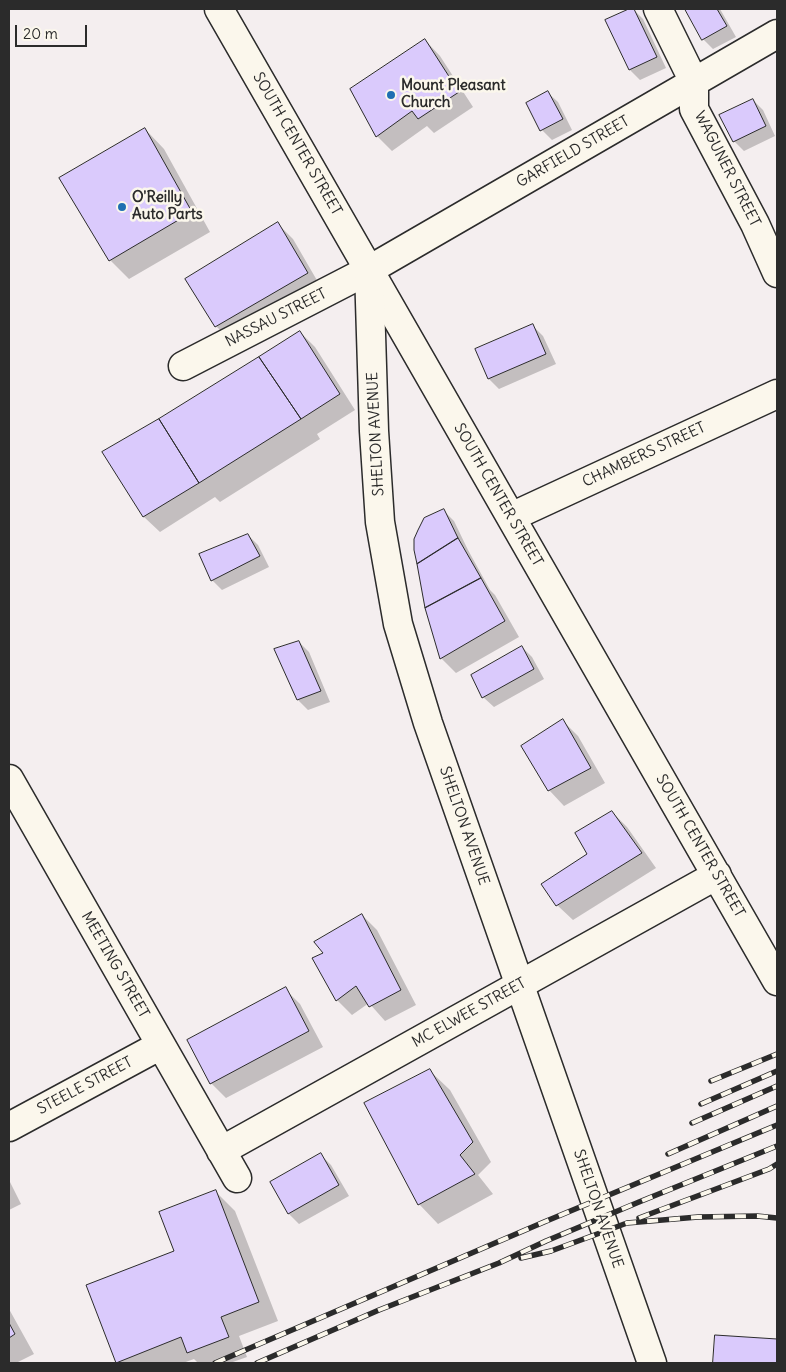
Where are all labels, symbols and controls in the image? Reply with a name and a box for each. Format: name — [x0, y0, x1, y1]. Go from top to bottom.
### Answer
scale bar — [18, 15, 90, 47]
text: 20 m — [23, 24, 58, 43]
street label: SOUTH CENTER STREET — [249, 69, 345, 219]
place label: Mount Pleasant Church — [401, 77, 505, 112]
marker: Mount Pleasant Church — [385, 89, 397, 101]
street label: WAGUNER STREET — [690, 108, 764, 230]
street label: GARFIELD STREET — [513, 112, 633, 192]
place label: O'Reilly Auto Parts — [132, 189, 203, 224]
marker: O'Reilly Auto Parts — [116, 201, 128, 213]
street label: NASSAU STREET — [222, 285, 330, 351]
street label: SHELTON AVENUE — [364, 371, 388, 497]
street label: CHAMBERS STREET — [580, 419, 708, 491]
street label: SOUTH CENTER STREET — [450, 420, 546, 570]
street label: SHELTON AVENUE — [435, 764, 493, 888]
street label: SOUTH CENTER STREET — [652, 771, 748, 921]
street label: MEETING STREET — [77, 909, 153, 1021]
street label: MC ELWEE STREET — [409, 974, 529, 1052]
street label: STEELE STREET — [34, 1053, 136, 1119]
street label: SHELTON AVENUE — [569, 1147, 627, 1271]

